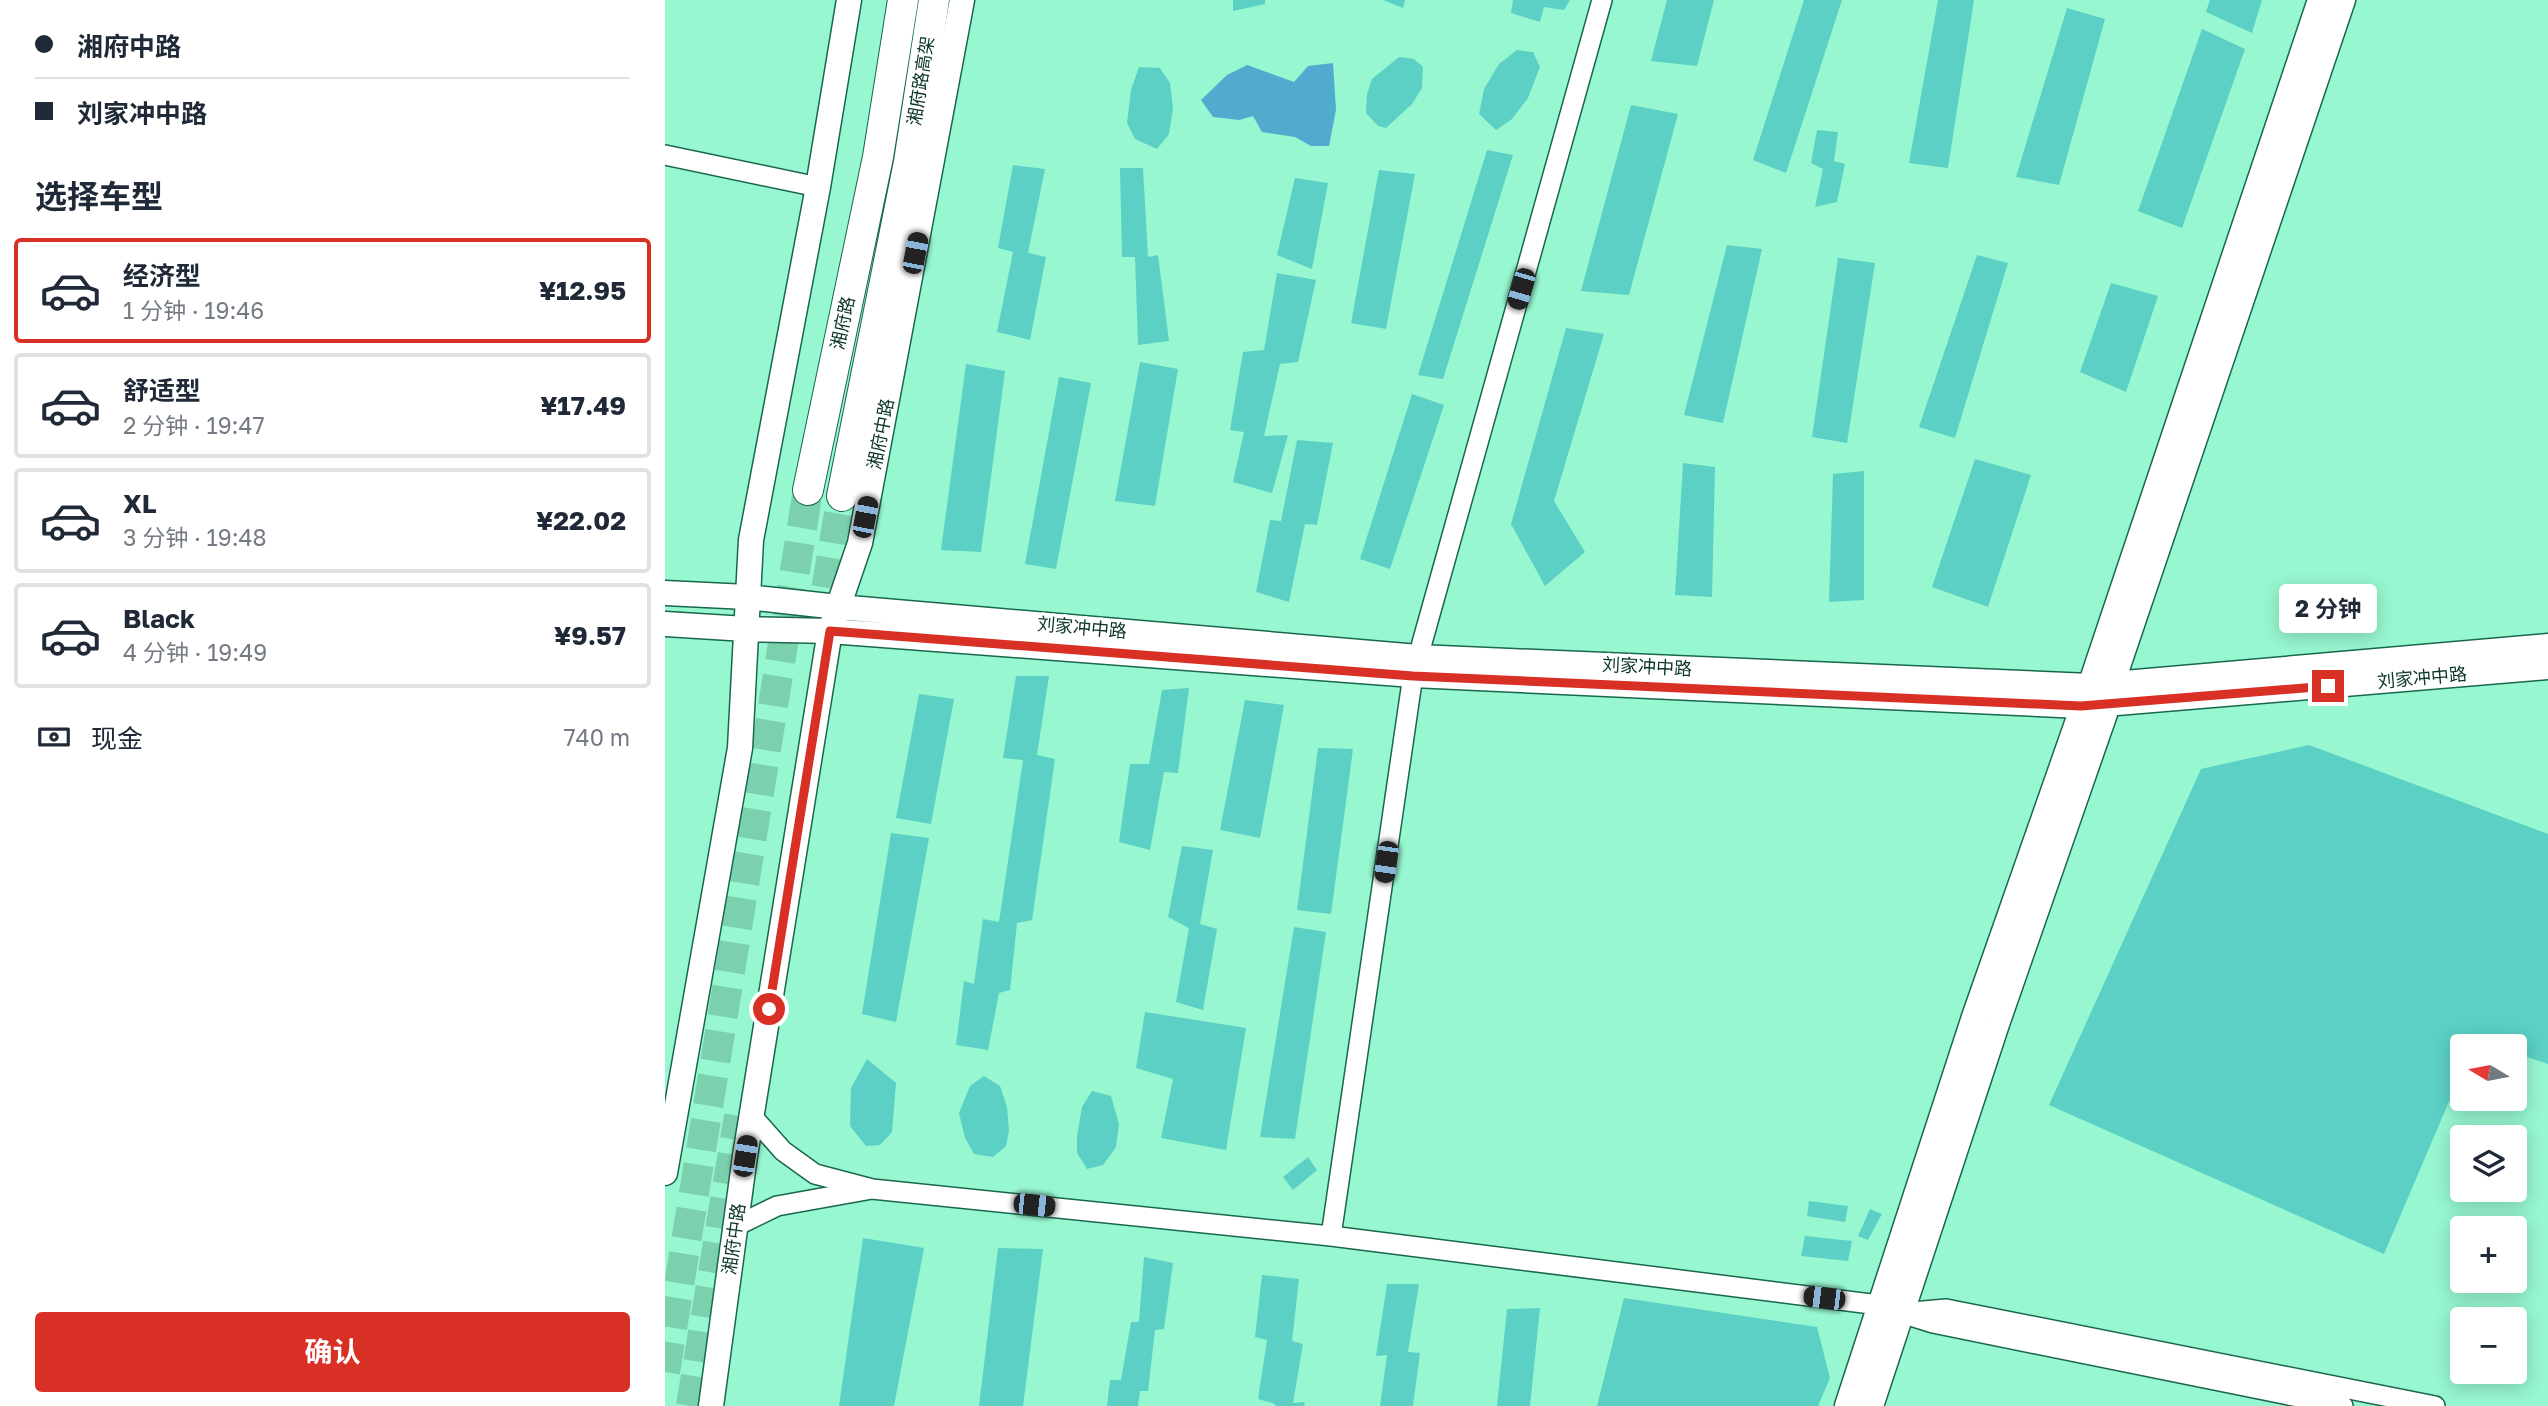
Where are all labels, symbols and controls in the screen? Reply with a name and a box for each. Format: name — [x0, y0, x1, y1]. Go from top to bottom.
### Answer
text: 湘府中路 — [77, 31, 181, 62]
street label: 湘府路高架 — [902, 35, 938, 127]
text: 刘家冲中路 — [77, 98, 207, 129]
text: 选择车型 — [35, 177, 163, 215]
car — [901, 230, 930, 276]
icon: car — [39, 259, 102, 322]
text: 经济型 — [123, 260, 201, 291]
car — [1506, 266, 1537, 312]
text: ¥12.95 — [539, 275, 626, 306]
street label: 湘府路 — [826, 294, 858, 351]
text: 1 分钟 · 19:46 — [123, 296, 264, 324]
icon: car — [39, 374, 102, 437]
text: 舒适型 — [123, 375, 201, 406]
text: ¥17.49 — [540, 390, 626, 421]
street label: 湘府中路 — [862, 396, 898, 471]
text: 2 分钟 · 19:47 — [123, 411, 265, 439]
text: XL — [123, 488, 157, 519]
icon: car — [39, 489, 102, 552]
car — [851, 494, 880, 540]
text: ¥22.02 — [536, 505, 626, 536]
text: 3 分钟 · 19:48 — [123, 523, 267, 551]
callout: 2 分钟 — [2279, 584, 2377, 634]
text: 2 分钟 — [2295, 594, 2361, 622]
text: Black — [123, 603, 195, 634]
icon: car — [39, 604, 102, 667]
street label: 刘家冲中路 — [1036, 612, 1128, 642]
text: ¥9.57 — [554, 620, 626, 651]
text: 4 分钟 · 19:49 — [123, 638, 267, 666]
street label: 刘家冲中路 — [1602, 653, 1693, 679]
street label: 刘家冲中路 — [2376, 662, 2468, 692]
route end — [2312, 670, 2344, 702]
icon: cash — [35, 718, 73, 756]
text: 现金 — [91, 723, 143, 754]
text: 740 m — [563, 723, 630, 751]
car — [1373, 840, 1400, 884]
route start — [753, 993, 785, 1025]
north arrow — [2450, 1034, 2527, 1111]
map controls — [2450, 1034, 2527, 1384]
button: layers — [2450, 1125, 2527, 1202]
car — [732, 1134, 759, 1178]
car — [1013, 1192, 1056, 1218]
street label: 湘府中路 — [717, 1202, 749, 1276]
button: + — [2450, 1216, 2527, 1293]
car — [1802, 1285, 1847, 1311]
button: − — [2450, 1307, 2527, 1384]
button: 确认 — [35, 1312, 630, 1392]

